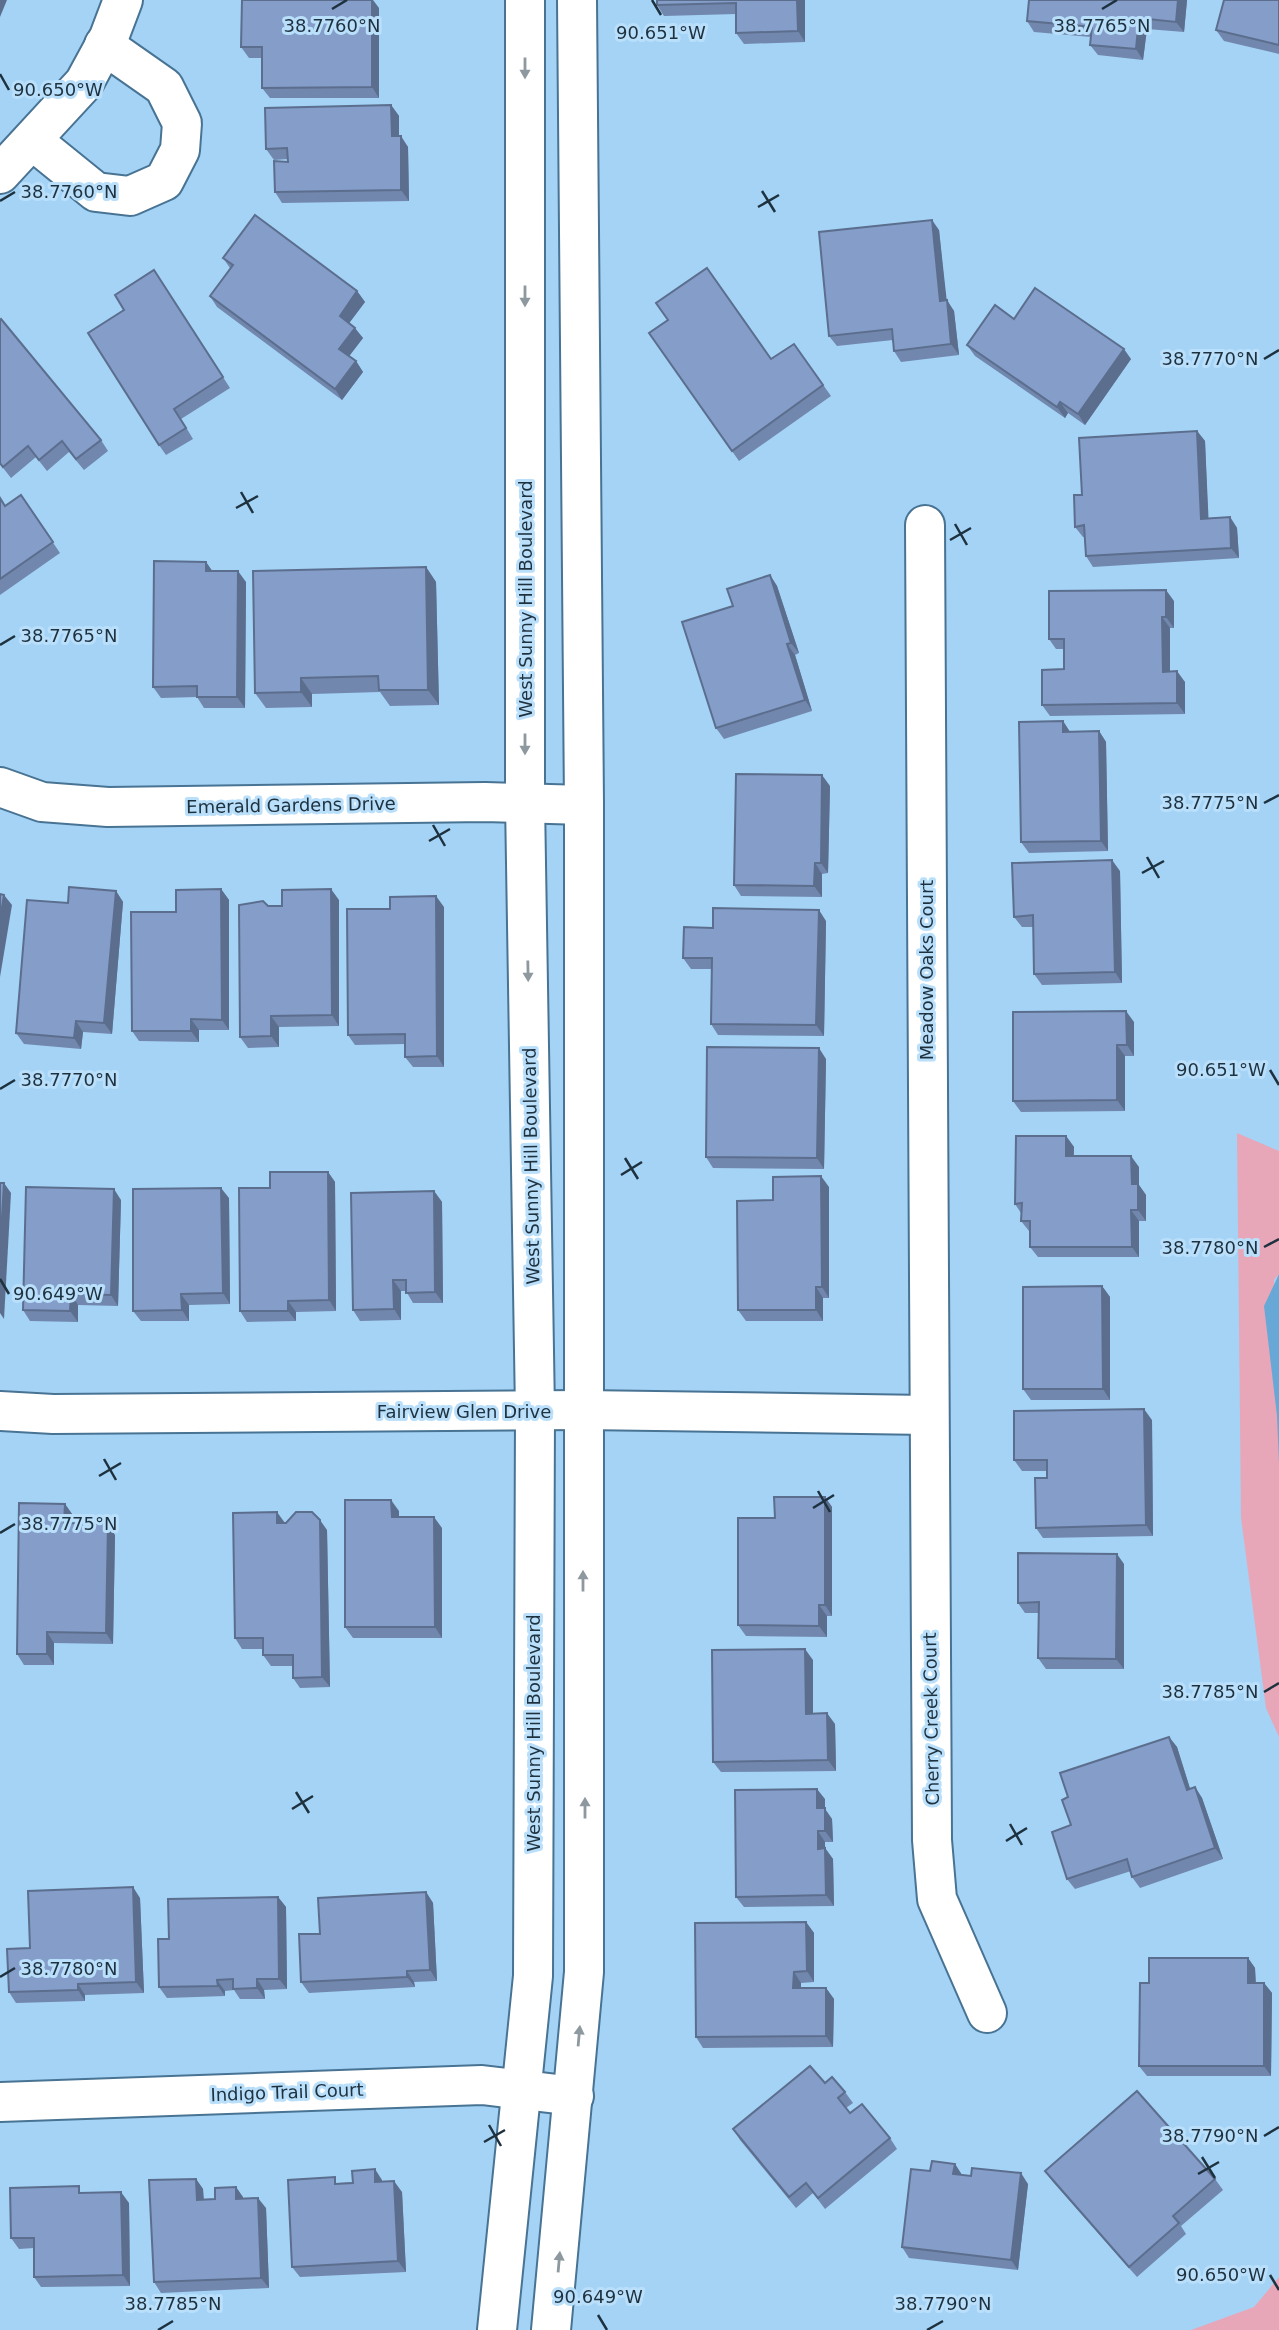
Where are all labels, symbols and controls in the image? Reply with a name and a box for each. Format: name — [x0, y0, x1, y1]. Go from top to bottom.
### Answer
text: 38.7760°N — [284, 15, 380, 36]
text: 38.7765°N — [1054, 15, 1150, 36]
text: 90.651°W — [616, 22, 706, 43]
one-way arrow — [519, 57, 531, 79]
text: 90.650°W — [13, 79, 103, 100]
text: 38.7760°N — [21, 181, 117, 202]
one-way arrow — [519, 285, 531, 307]
text: 38.7770°N — [1162, 348, 1258, 369]
street label: West Sunny Hill Boulevard — [515, 480, 536, 718]
text: 38.7765°N — [21, 625, 117, 646]
one-way arrow — [519, 733, 531, 755]
text: 38.7775°N — [1162, 792, 1258, 813]
street label: Emerald Gardens Drive — [186, 793, 396, 817]
street label: Meadow Oaks Court — [916, 880, 937, 1060]
one-way arrow — [522, 960, 534, 982]
street label: West Sunny Hill Boulevard — [518, 1047, 544, 1285]
text: 90.651°W — [1176, 1059, 1266, 1080]
text: 38.7770°N — [21, 1069, 117, 1090]
text: 38.7780°N — [1162, 1237, 1258, 1258]
text: 90.649°W — [13, 1283, 103, 1304]
street label: Fairview Glen Drive — [377, 1401, 551, 1422]
text: 38.7775°N — [21, 1513, 117, 1534]
one-way arrow — [577, 1570, 589, 1592]
street label: West Sunny Hill Boulevard — [523, 1614, 544, 1852]
street label: Cherry Creek Court — [919, 1632, 943, 1806]
text: 38.7785°N — [1162, 1681, 1258, 1702]
one-way arrow — [579, 1797, 590, 1819]
text: 38.7780°N — [21, 1958, 117, 1979]
one-way arrow — [574, 2024, 585, 2046]
street label: Indigo Trail Court — [210, 2079, 364, 2105]
text: 38.7790°N — [1162, 2125, 1258, 2146]
one-way arrow — [553, 2251, 564, 2273]
text: 90.650°W — [1176, 2264, 1266, 2285]
text: 90.649°W — [553, 2286, 643, 2307]
text: 38.7785°N — [125, 2293, 221, 2314]
text: 38.7790°N — [895, 2293, 991, 2314]

